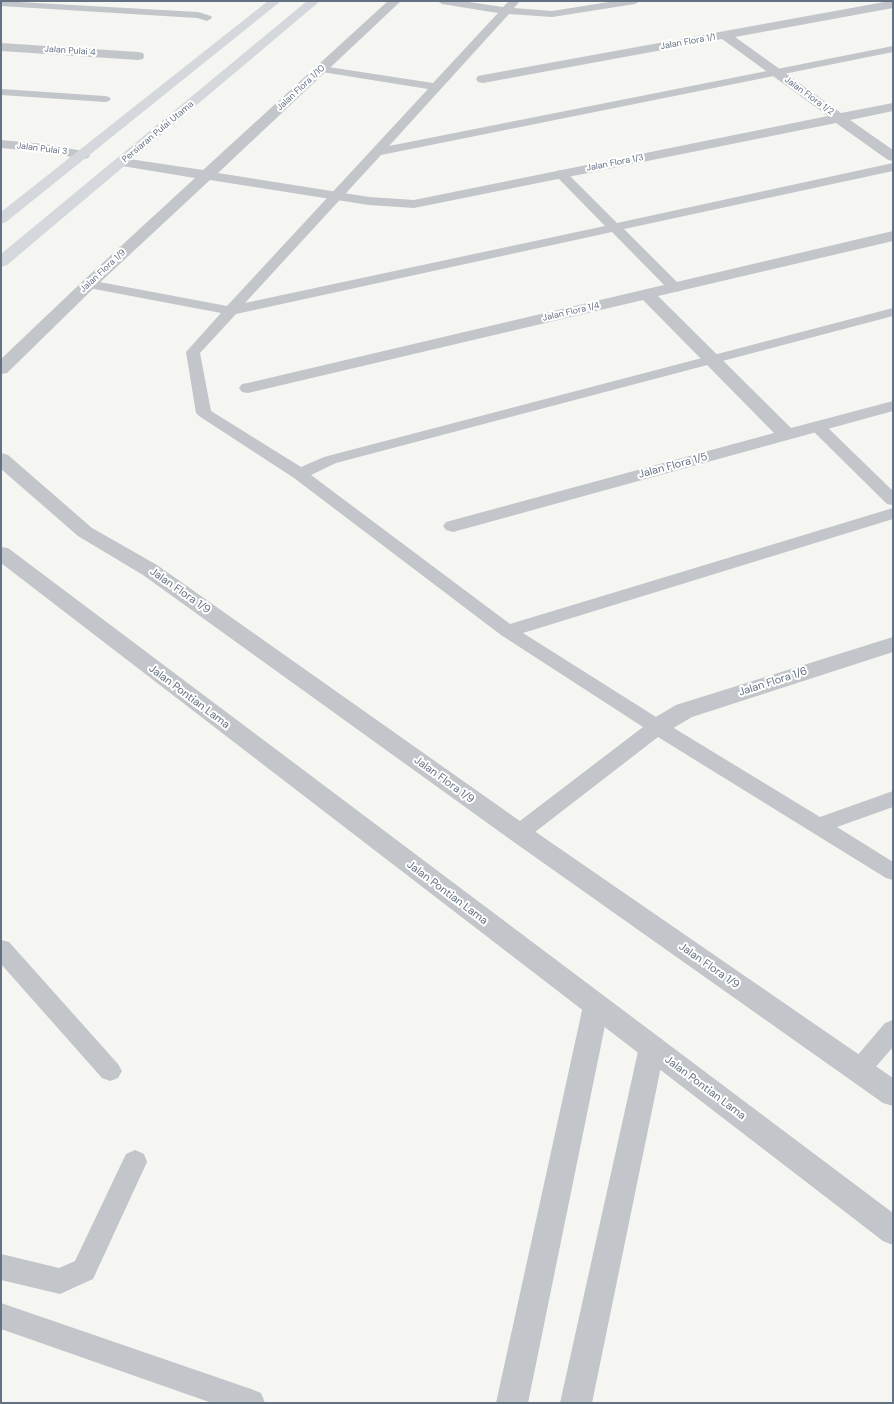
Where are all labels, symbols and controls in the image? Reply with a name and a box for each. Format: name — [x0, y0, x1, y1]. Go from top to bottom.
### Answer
street label: Jalan Flora 1/1 — [660, 32, 716, 52]
street label: Jalan Pulai 4 — [44, 44, 96, 58]
street label: Jalan Flora 1/10 — [275, 63, 327, 113]
street label: Jalan Flora 1/2 — [782, 75, 836, 117]
street label: Persiaran Pulai Utama — [120, 99, 196, 165]
street label: Jalan Pulai 3 — [16, 141, 68, 157]
street label: Jalan Flora 1/3 — [586, 152, 644, 174]
street label: Jalan Flora 1/9 — [78, 247, 128, 295]
street label: Jalan Flora 1/4 — [542, 300, 600, 324]
street label: Jalan Flora 1/5 — [637, 450, 709, 482]
street label: Jalan Flora 1/9 — [147, 565, 213, 617]
street label: Jalan Pontian Lama — [146, 662, 232, 732]
street label: Jalan Flora 1/6 — [737, 665, 809, 699]
street label: Jalan Flora 1/9 — [411, 754, 477, 806]
street label: Jalan Pontian Lama — [404, 858, 490, 928]
street label: Jalan Flora 1/9 — [676, 940, 742, 992]
street label: Jalan Pontian Lama — [662, 1053, 748, 1123]

